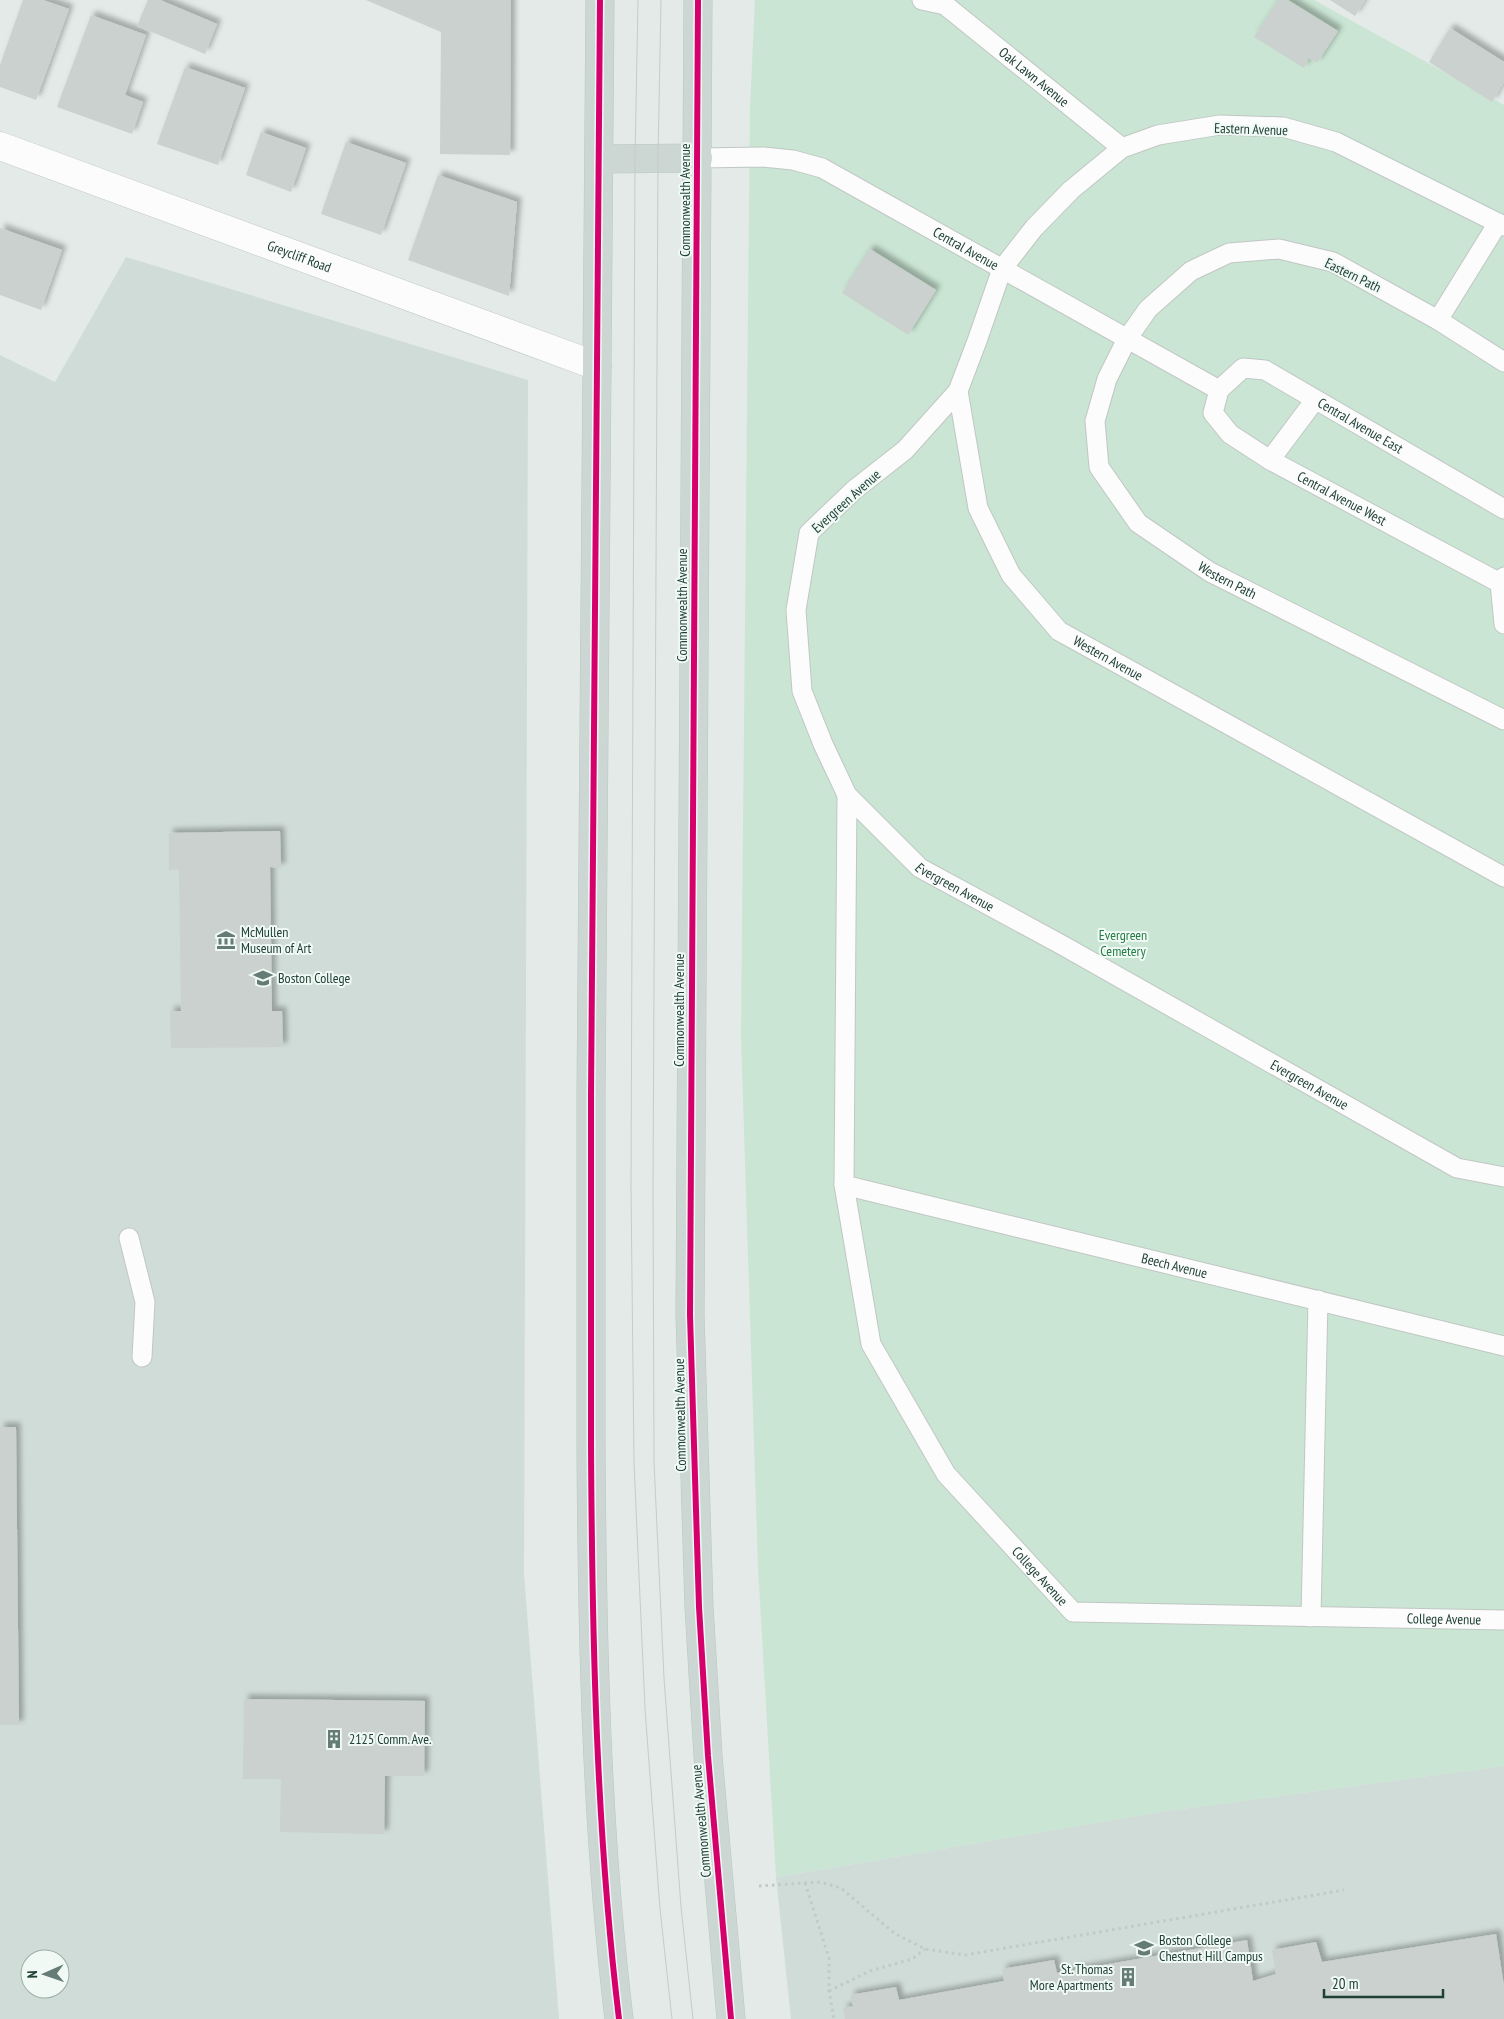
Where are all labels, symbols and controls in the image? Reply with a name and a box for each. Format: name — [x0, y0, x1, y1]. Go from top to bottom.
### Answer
street label: Oak Lawn Avenue — [995, 43, 1073, 111]
street label: Eastern Avenue — [1214, 119, 1288, 139]
street label: Commonwealth Avenue — [676, 143, 694, 257]
street label: Central Avenue — [930, 223, 1002, 274]
street label: Greycliff Road — [265, 236, 334, 276]
street label: Eastern Path — [1322, 254, 1384, 296]
street label: Central Avenue East — [1314, 394, 1406, 457]
street label: Evergreen Avenue — [808, 465, 884, 537]
street label: Central Avenue West — [1294, 467, 1390, 530]
street label: Commonwealth Avenue — [673, 548, 691, 662]
street label: Western Path — [1195, 557, 1260, 603]
street label: Western Avenue — [1070, 632, 1146, 685]
street label: Evergreen Avenue — [911, 859, 997, 916]
place label: McMullen Museum of Art — [241, 923, 312, 957]
park label: Evergreen Cemetery — [1099, 926, 1147, 960]
museum icon: McMullen Museum of Art — [215, 929, 237, 951]
street label: Commonwealth Avenue — [670, 953, 688, 1067]
school or university icon: Boston College — [252, 967, 274, 989]
place label: Boston College — [278, 969, 351, 987]
street label: Evergreen Avenue — [1267, 1056, 1352, 1114]
street label: Beech Avenue — [1140, 1249, 1209, 1282]
street label: Commonwealth Avenue — [670, 1358, 690, 1472]
street label: College Avenue — [1008, 1543, 1072, 1610]
street label: College Avenue — [1407, 1609, 1481, 1629]
building icon: 2125 Comm. Ave. — [323, 1728, 345, 1750]
place label: 2125 Comm. Ave. — [349, 1730, 432, 1748]
street label: Commonwealth Avenue — [687, 1764, 715, 1878]
place label: Boston College Chestnut Hill Campus — [1159, 1931, 1263, 1965]
school or university icon: Boston College Chestnut Hill Campus — [1133, 1937, 1155, 1959]
north arrow — [20, 1949, 70, 1999]
place label: St. Thomas More Apartments — [1030, 1960, 1113, 1994]
building icon: St. Thomas More Apartments — [1117, 1966, 1139, 1988]
scale bar — [1324, 1966, 1443, 1998]
text: N — [23, 1970, 41, 1979]
text: 20 m — [1332, 1974, 1358, 1993]

